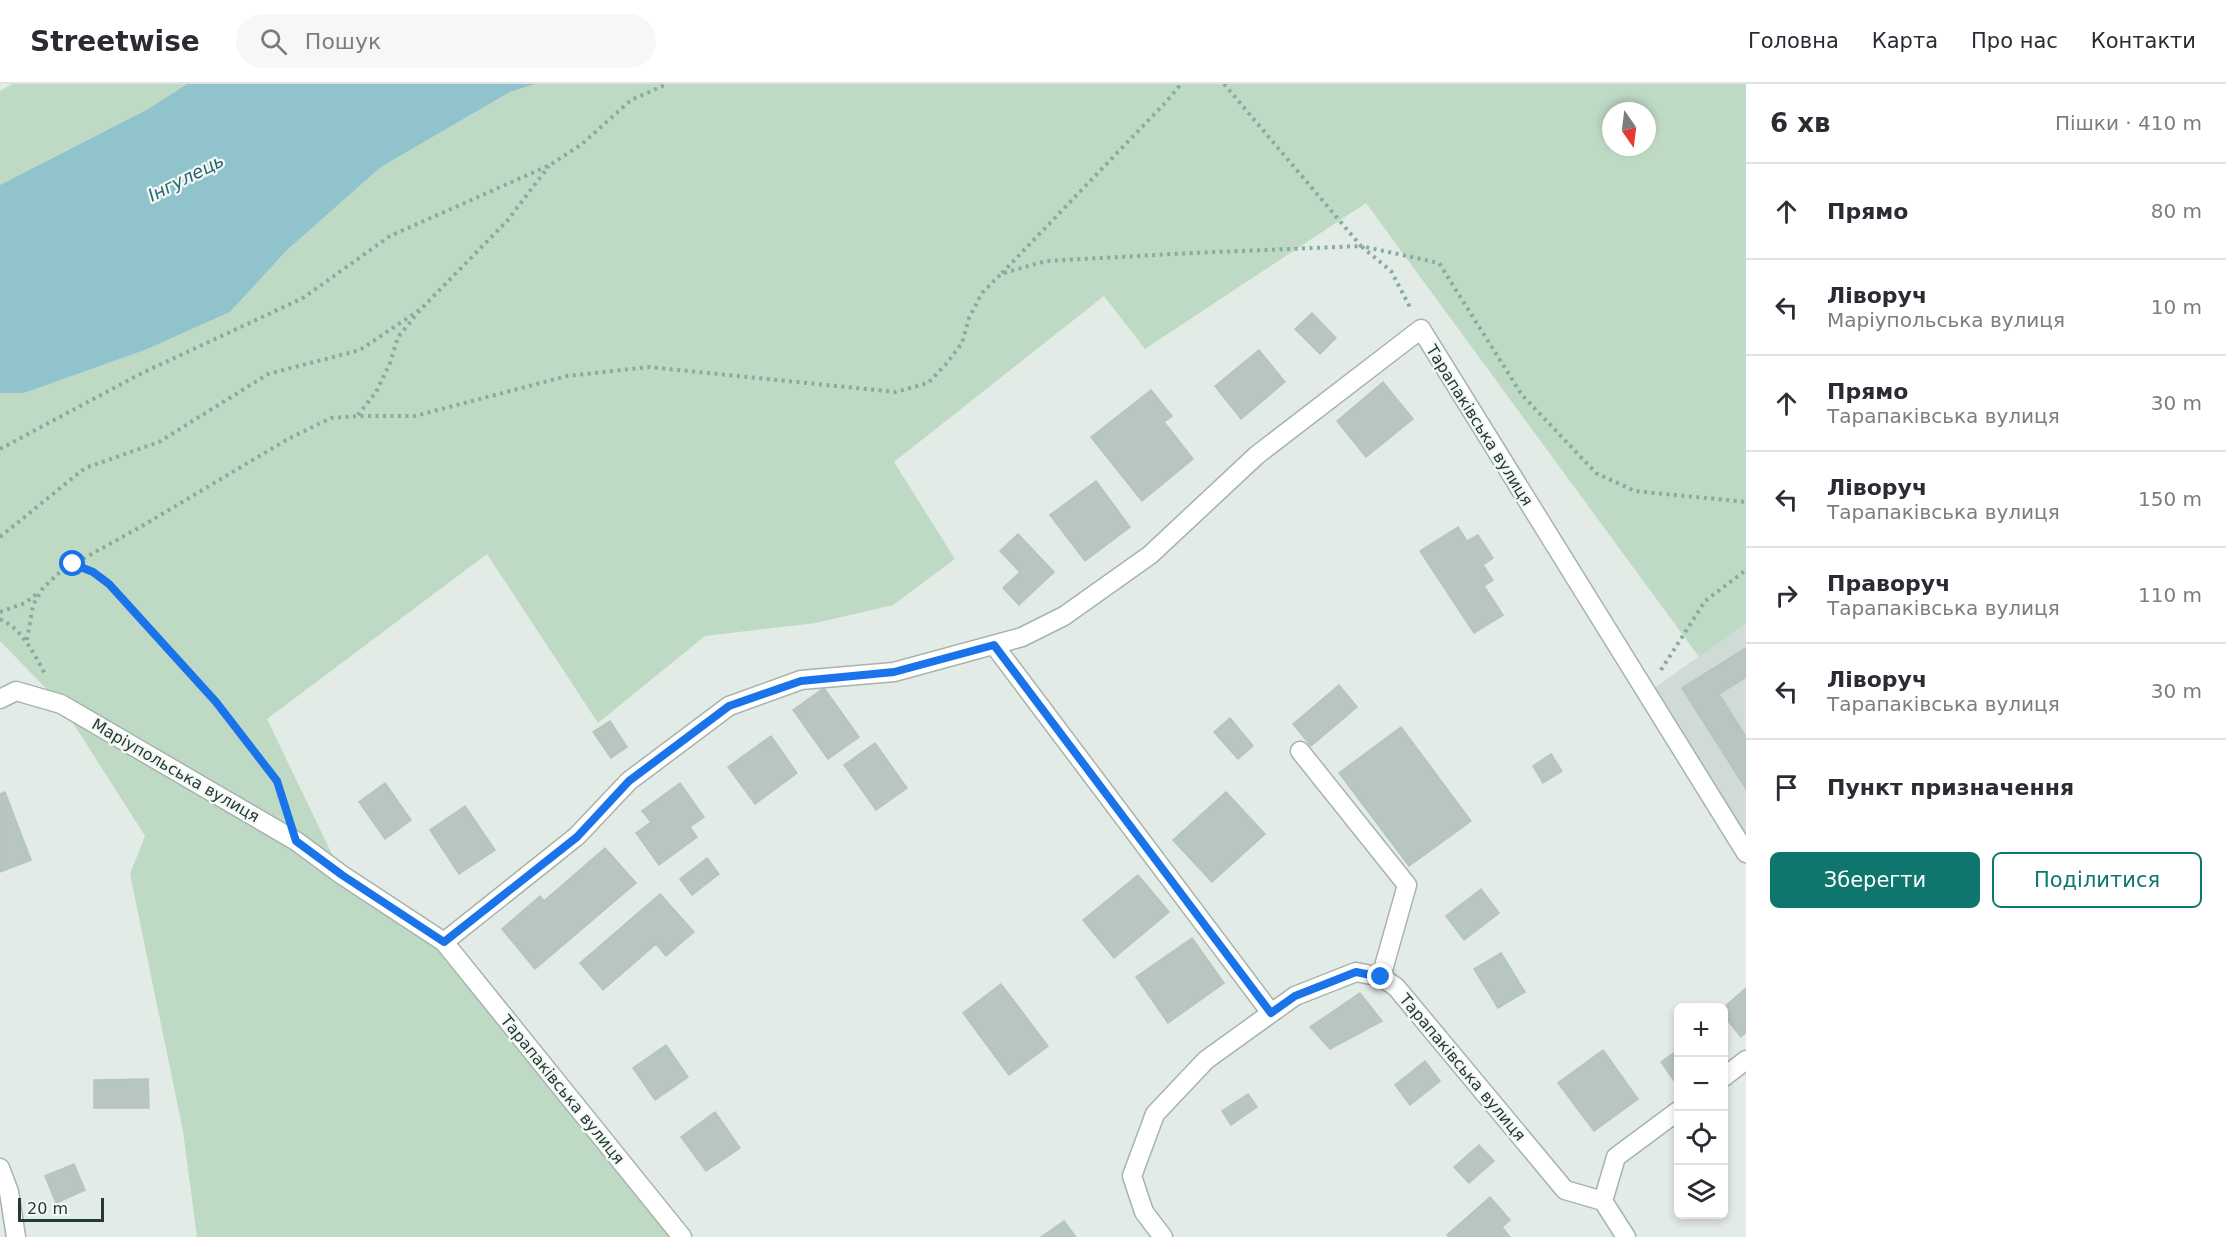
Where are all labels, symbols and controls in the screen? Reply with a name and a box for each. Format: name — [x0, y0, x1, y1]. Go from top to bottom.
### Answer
search box — [236, 14, 656, 68]
text: Streetwise — [30, 25, 200, 58]
icon: search — [257, 25, 290, 58]
text: Пошук — [305, 29, 381, 54]
text: Головна — [1748, 29, 1839, 53]
text: Карта — [1872, 29, 1938, 53]
text: Про нас — [1971, 29, 2058, 53]
text: Контакти — [2091, 29, 2196, 53]
north arrow — [1602, 102, 1656, 156]
text: 6 хв — [1770, 108, 1830, 138]
text: Пішки · 410 m — [2055, 111, 2202, 135]
water label: Інгулець — [144, 149, 227, 206]
icon: ahead — [1770, 195, 1803, 228]
text: Прямо — [1827, 199, 1908, 224]
text: 80 m — [2151, 199, 2202, 223]
text: Ліворуч — [1827, 283, 1927, 308]
icon: left — [1770, 291, 1803, 324]
text: 10 m — [2151, 295, 2202, 319]
text: Маріупольська вулиця — [1827, 308, 2065, 332]
street label: Тарапаківська вулиця — [1422, 340, 1537, 509]
text: Прямо — [1827, 379, 1908, 404]
icon: ahead — [1770, 387, 1803, 420]
text: 30 m — [2151, 391, 2202, 415]
text: Тарапаківська вулиця — [1827, 404, 2060, 428]
text: Ліворуч — [1827, 475, 1927, 500]
icon: left — [1770, 483, 1803, 516]
text: 150 m — [2138, 487, 2202, 511]
text: Тарапаківська вулиця — [1827, 500, 2060, 524]
route start — [59, 550, 85, 576]
text: Праворуч — [1827, 571, 1950, 596]
icon: right — [1770, 579, 1803, 612]
text: 110 m — [2138, 583, 2202, 607]
text: Тарапаківська вулиця — [1827, 596, 2060, 620]
text: Ліворуч — [1827, 667, 1927, 692]
icon: left — [1770, 675, 1803, 708]
text: 30 m — [2151, 679, 2202, 703]
text: Тарапаківська вулиця — [1827, 692, 2060, 716]
street label: Маріупольська вулиця — [89, 715, 263, 826]
icon: arrive — [1770, 771, 1803, 804]
text: Пункт призначення — [1827, 775, 2074, 800]
button: Зберегти — [1770, 852, 1980, 908]
button: Поділитися — [1992, 852, 2202, 908]
route end — [1367, 963, 1393, 989]
street label: Тарапаківська вулиця — [1395, 989, 1530, 1145]
map controls — [1674, 1003, 1728, 1219]
button: + — [1674, 1003, 1728, 1057]
street label: Тарапаківська вулиця — [496, 1010, 629, 1168]
button: − — [1674, 1057, 1728, 1111]
button: locate — [1674, 1111, 1728, 1165]
button: layers — [1674, 1165, 1728, 1219]
scale bar — [18, 1195, 104, 1222]
text: 20 m — [27, 1199, 68, 1218]

